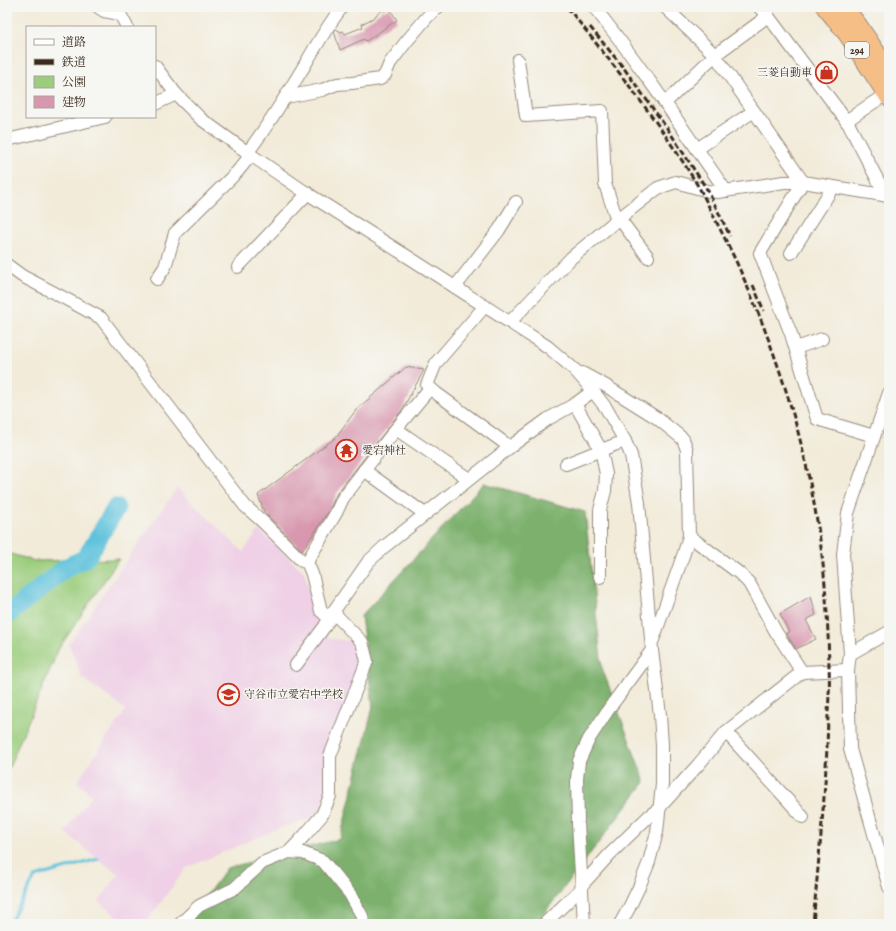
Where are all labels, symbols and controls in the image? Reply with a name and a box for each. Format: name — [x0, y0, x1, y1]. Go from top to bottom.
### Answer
legend — [26, 26, 156, 118]
text: 道路 — [62, 34, 86, 50]
road number: 294 — [845, 42, 869, 58]
text: 鉄道 — [61, 54, 86, 70]
shop icon: 三菱自動車 — [814, 59, 840, 85]
place label: 三菱自動車 — [757, 65, 812, 80]
text: 公園 — [62, 74, 86, 90]
text: 建物 — [62, 94, 86, 110]
temple icon: 愛宕神社 — [333, 437, 359, 463]
place label: 愛宕神社 — [362, 443, 406, 458]
school or university icon: 守谷市立愛宕中学校 — [216, 681, 242, 707]
place label: 守谷市立愛宕中学校 — [244, 687, 343, 702]

